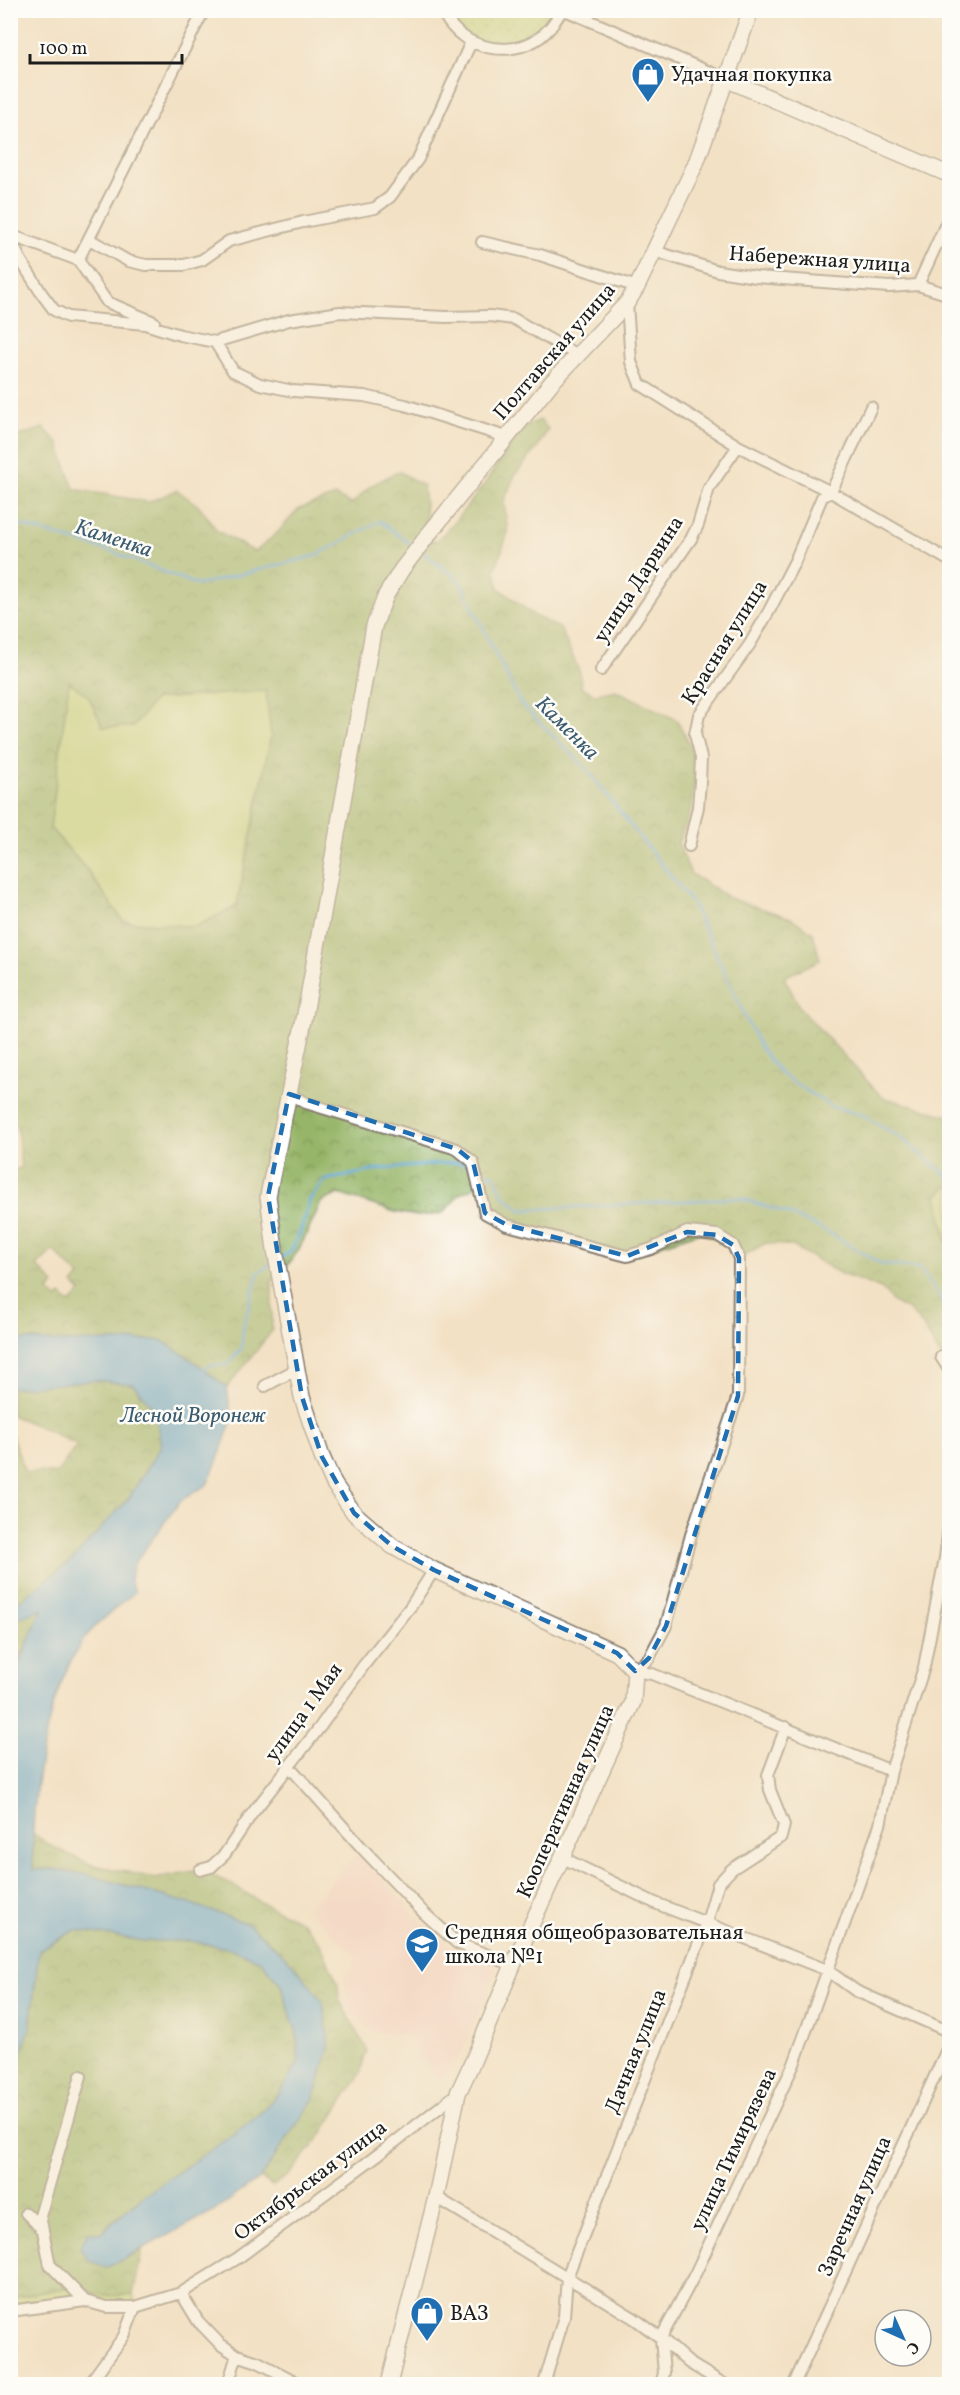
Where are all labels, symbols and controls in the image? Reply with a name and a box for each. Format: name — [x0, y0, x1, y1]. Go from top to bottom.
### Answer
scale bar — [30, 27, 182, 65]
text: 100 m — [39, 37, 88, 62]
shop icon: Удачная покупка — [630, 56, 666, 103]
place label: Удачная покупка — [671, 61, 833, 90]
street label: Набережная улица — [728, 240, 912, 281]
street label: Полтавская улица — [487, 277, 623, 427]
street label: улица Дарвина — [587, 511, 691, 649]
water label: Каменка — [71, 512, 156, 566]
street label: Красная улица — [675, 575, 775, 711]
water label: Каменка — [527, 690, 605, 768]
water label: Лесной Воронеж — [119, 1401, 266, 1432]
street label: улица 1 Мая — [258, 1657, 350, 1768]
street label: Кооперативная улица — [510, 1700, 622, 1903]
place label: Средняя общеобразовательная школа №1 — [445, 1919, 744, 1972]
school or university icon: Средняя общеобразовательная школа №1 — [404, 1926, 440, 1973]
street label: Дачная улица — [598, 1985, 675, 2118]
street label: улица Тимирязева — [684, 2064, 785, 2236]
street label: Октябрьская улица — [228, 2114, 394, 2249]
street label: Заречная улица — [811, 2132, 899, 2282]
shop icon: ВАЗ — [409, 2295, 445, 2342]
place label: ВАЗ — [450, 2300, 489, 2329]
north arrow — [873, 2308, 933, 2368]
text: С — [901, 2336, 924, 2359]

